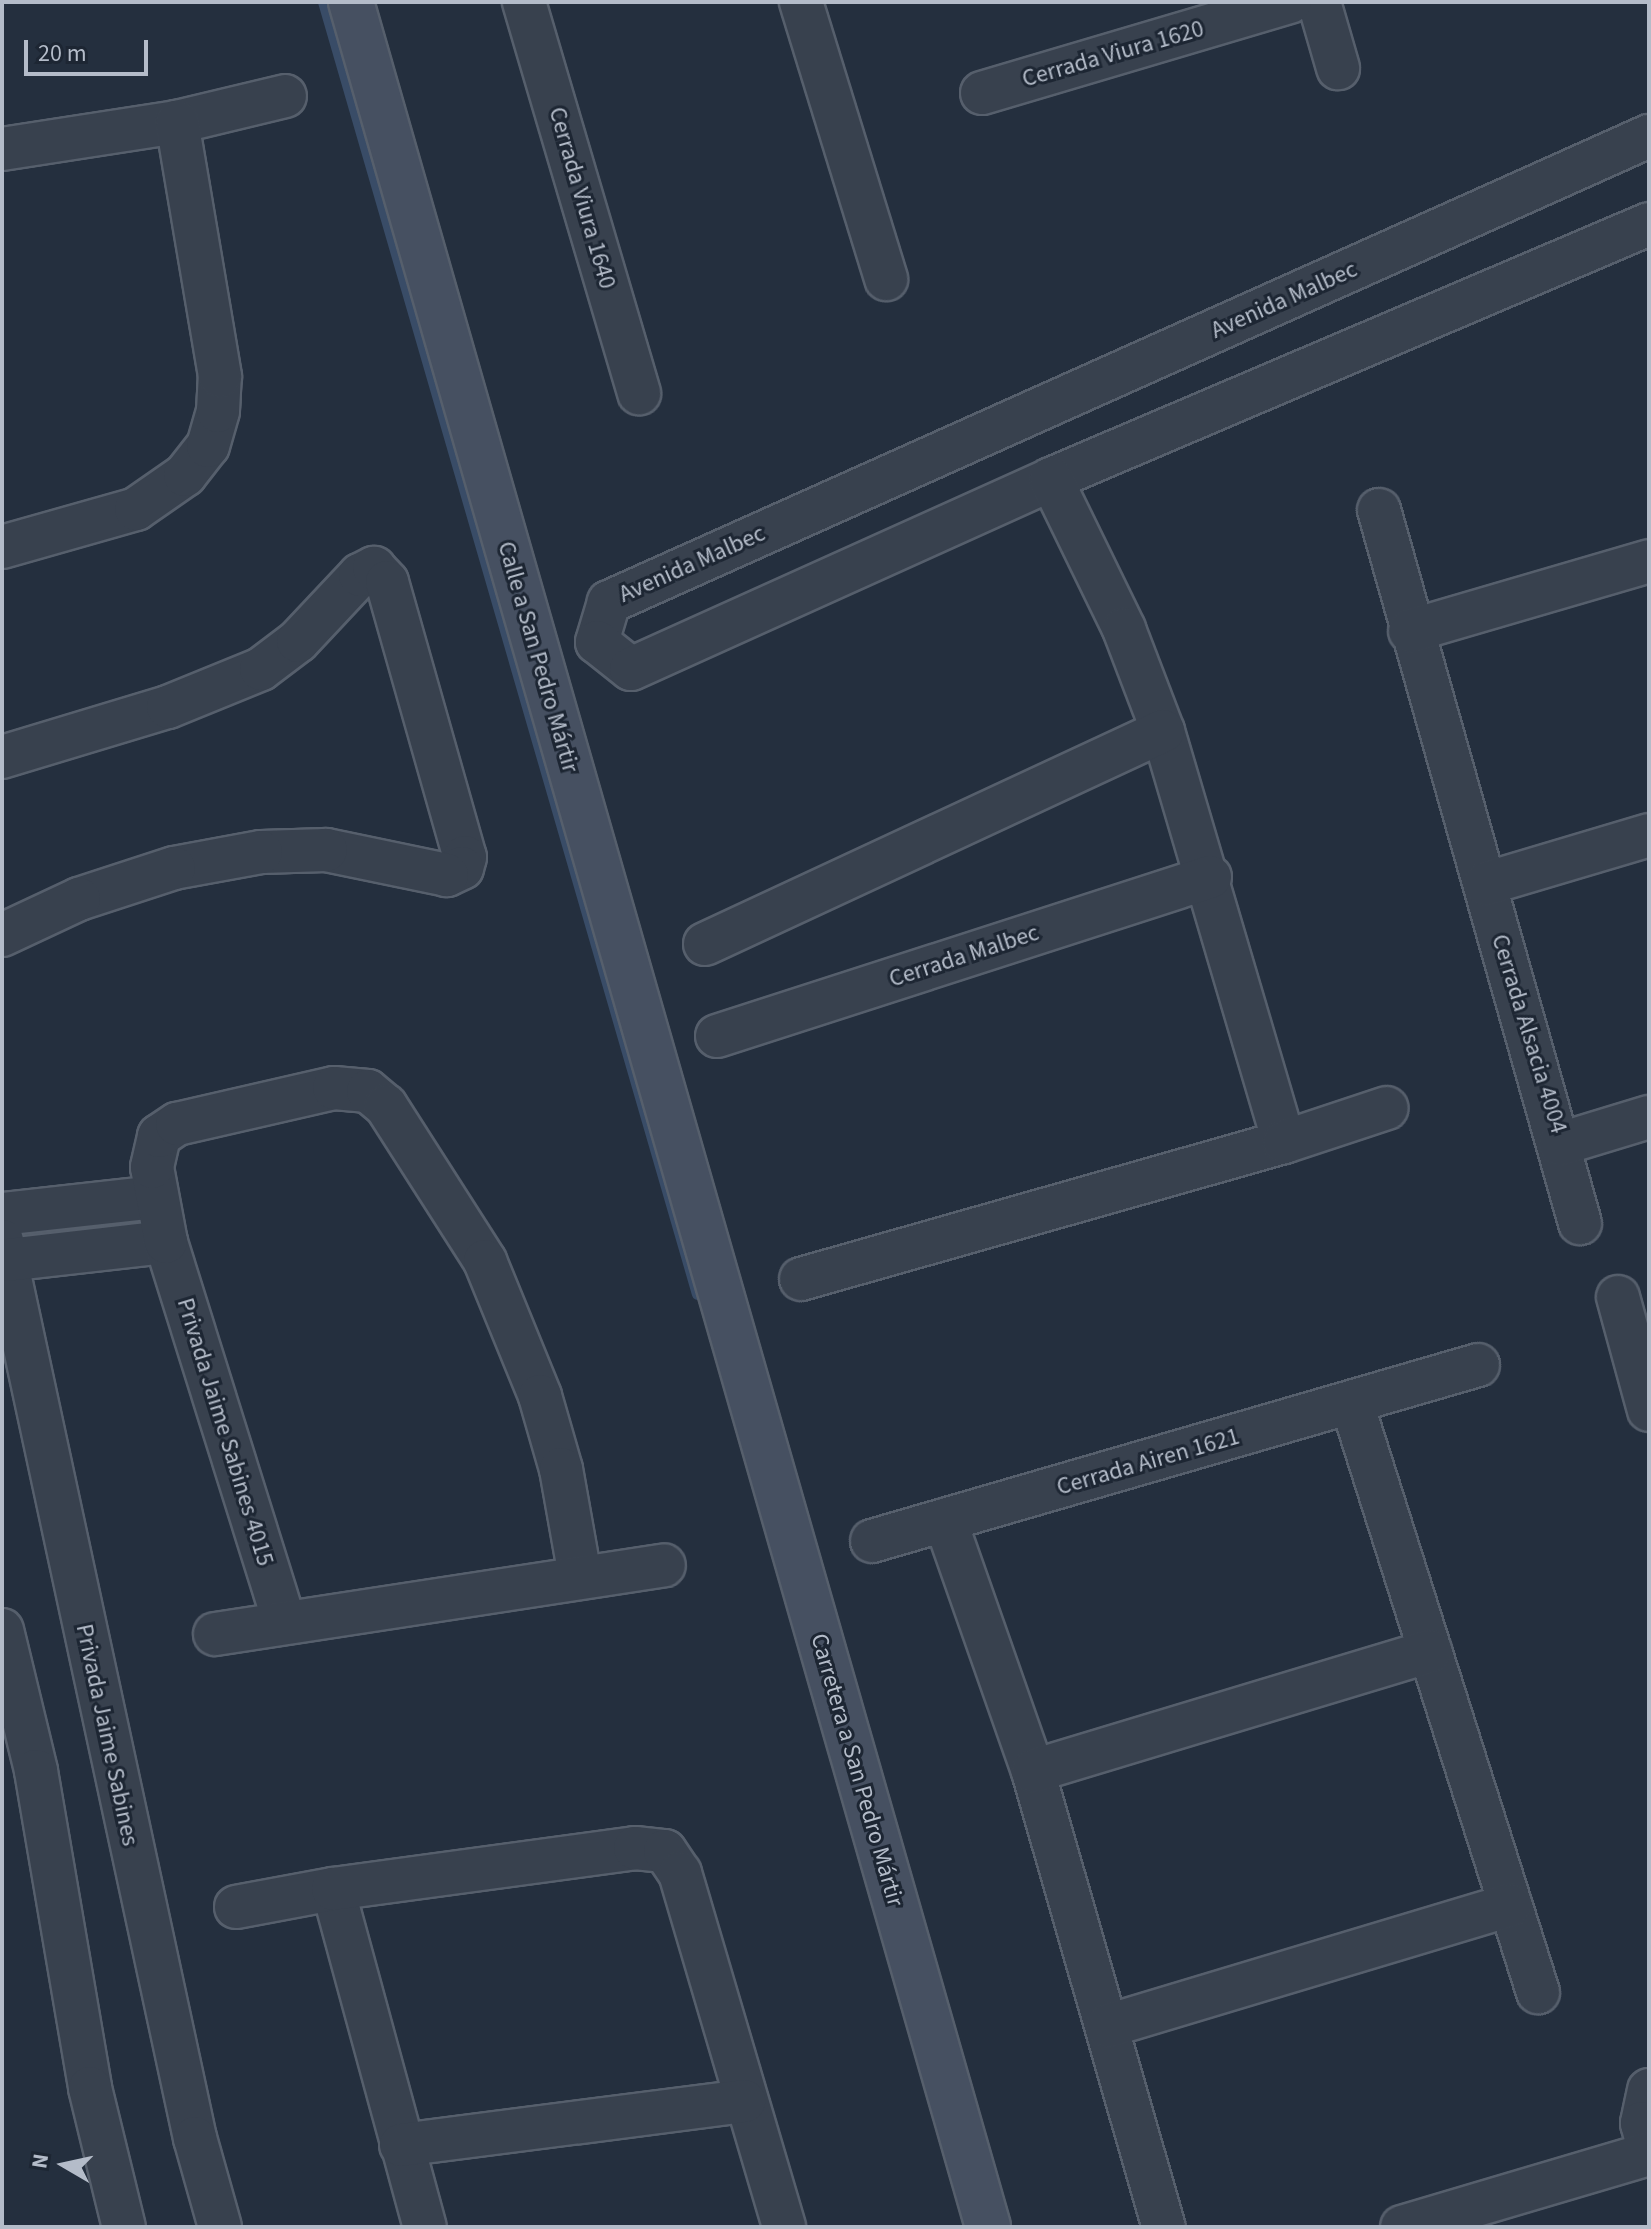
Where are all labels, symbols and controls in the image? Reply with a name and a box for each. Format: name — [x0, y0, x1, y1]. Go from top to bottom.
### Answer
street label: Cerrada Viura 1620 — [1019, 14, 1207, 94]
scale bar — [28, 24, 152, 74]
text: 20 m — [38, 36, 87, 71]
street label: Cerrada Viura 1640 — [542, 104, 622, 292]
street label: Avenida Malbec — [1206, 255, 1362, 345]
street label: Avenida Malbec — [614, 519, 770, 609]
street label: Calle a San Pedro Mártir — [491, 538, 585, 776]
street label: Cerrada Malbec — [885, 918, 1043, 994]
street label: Cerrada Alsacia 4004 — [1485, 931, 1573, 1137]
street label: Privada Jaime Sabines 4015 — [170, 1295, 280, 1569]
street label: Cerrada Airen 1621 — [1053, 1422, 1243, 1502]
street label: Privada Jaime Sabines — [69, 1621, 145, 1849]
street label: Carretera a San Pedro Mártir — [804, 1630, 910, 1910]
north arrow — [24, 2125, 104, 2205]
text: N — [23, 2152, 57, 2171]

